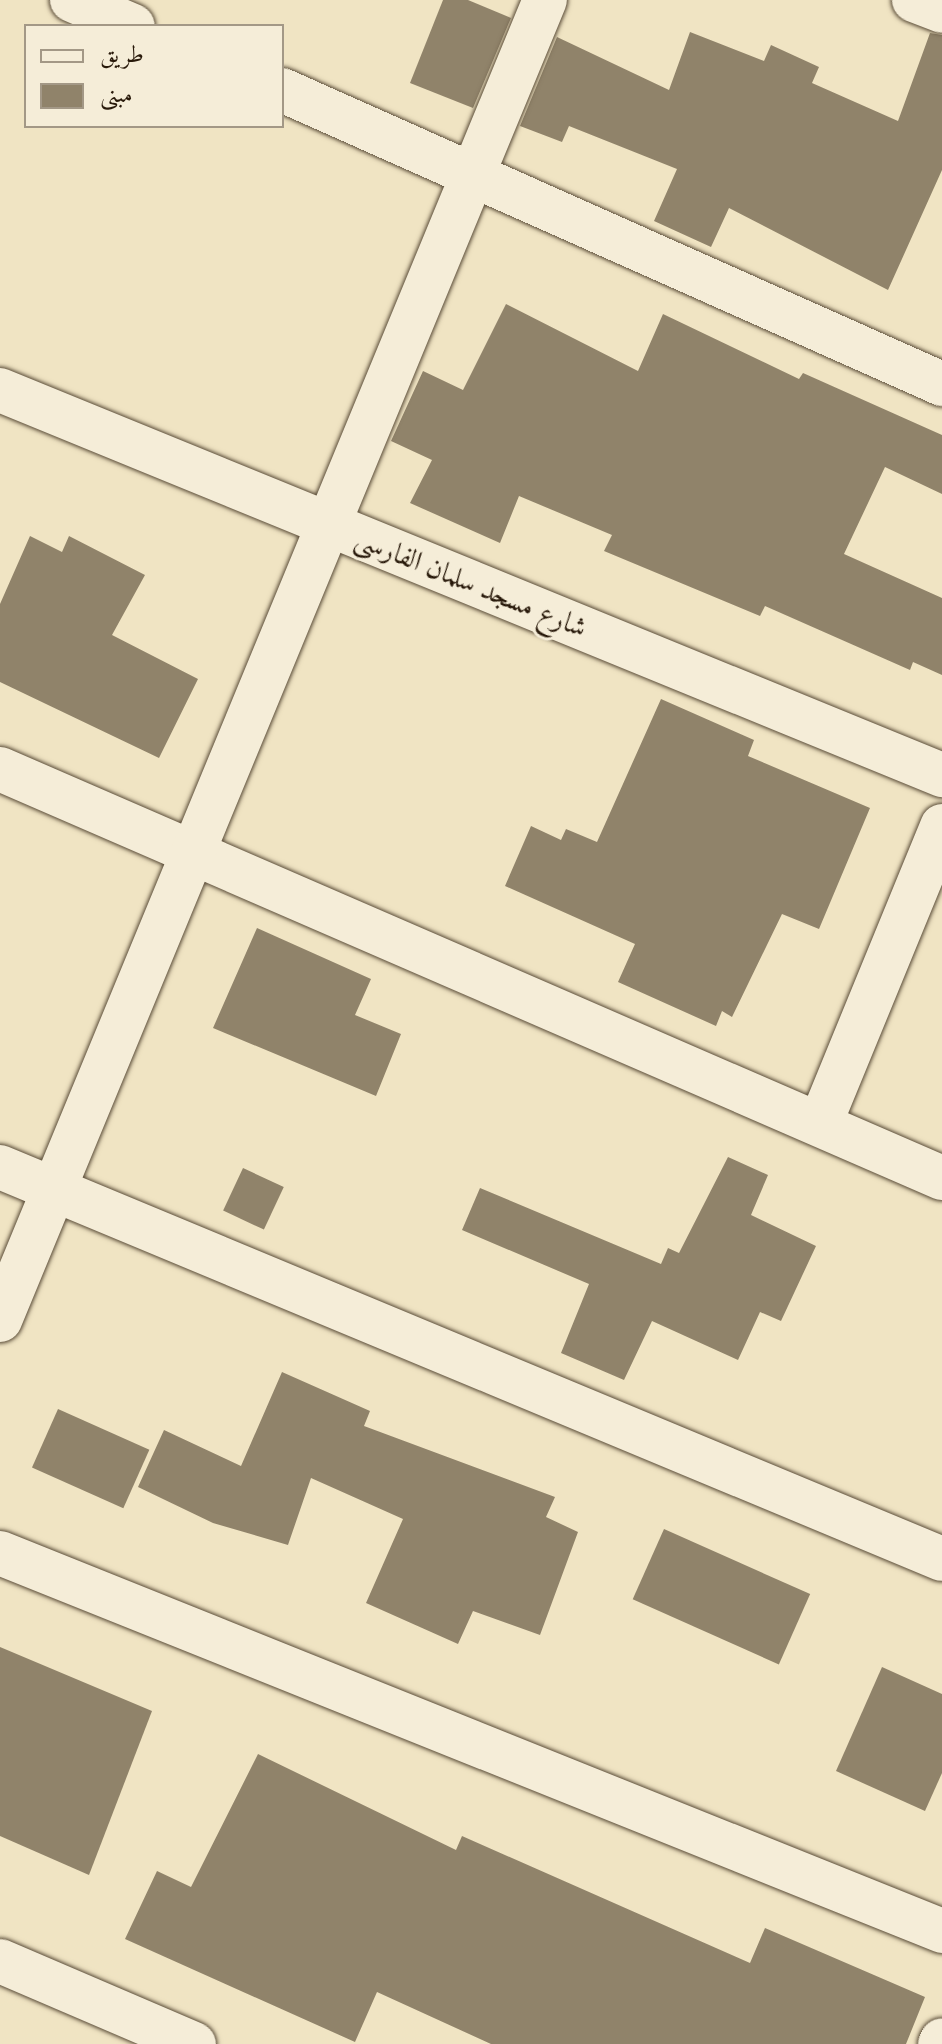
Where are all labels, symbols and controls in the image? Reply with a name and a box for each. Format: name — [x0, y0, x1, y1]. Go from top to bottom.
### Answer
legend — [24, 24, 284, 128]
text: طريق — [100, 38, 144, 71]
text: مبنى — [100, 78, 133, 111]
street label: شارع مسجد سلمان الفارسى — [350, 521, 592, 645]

